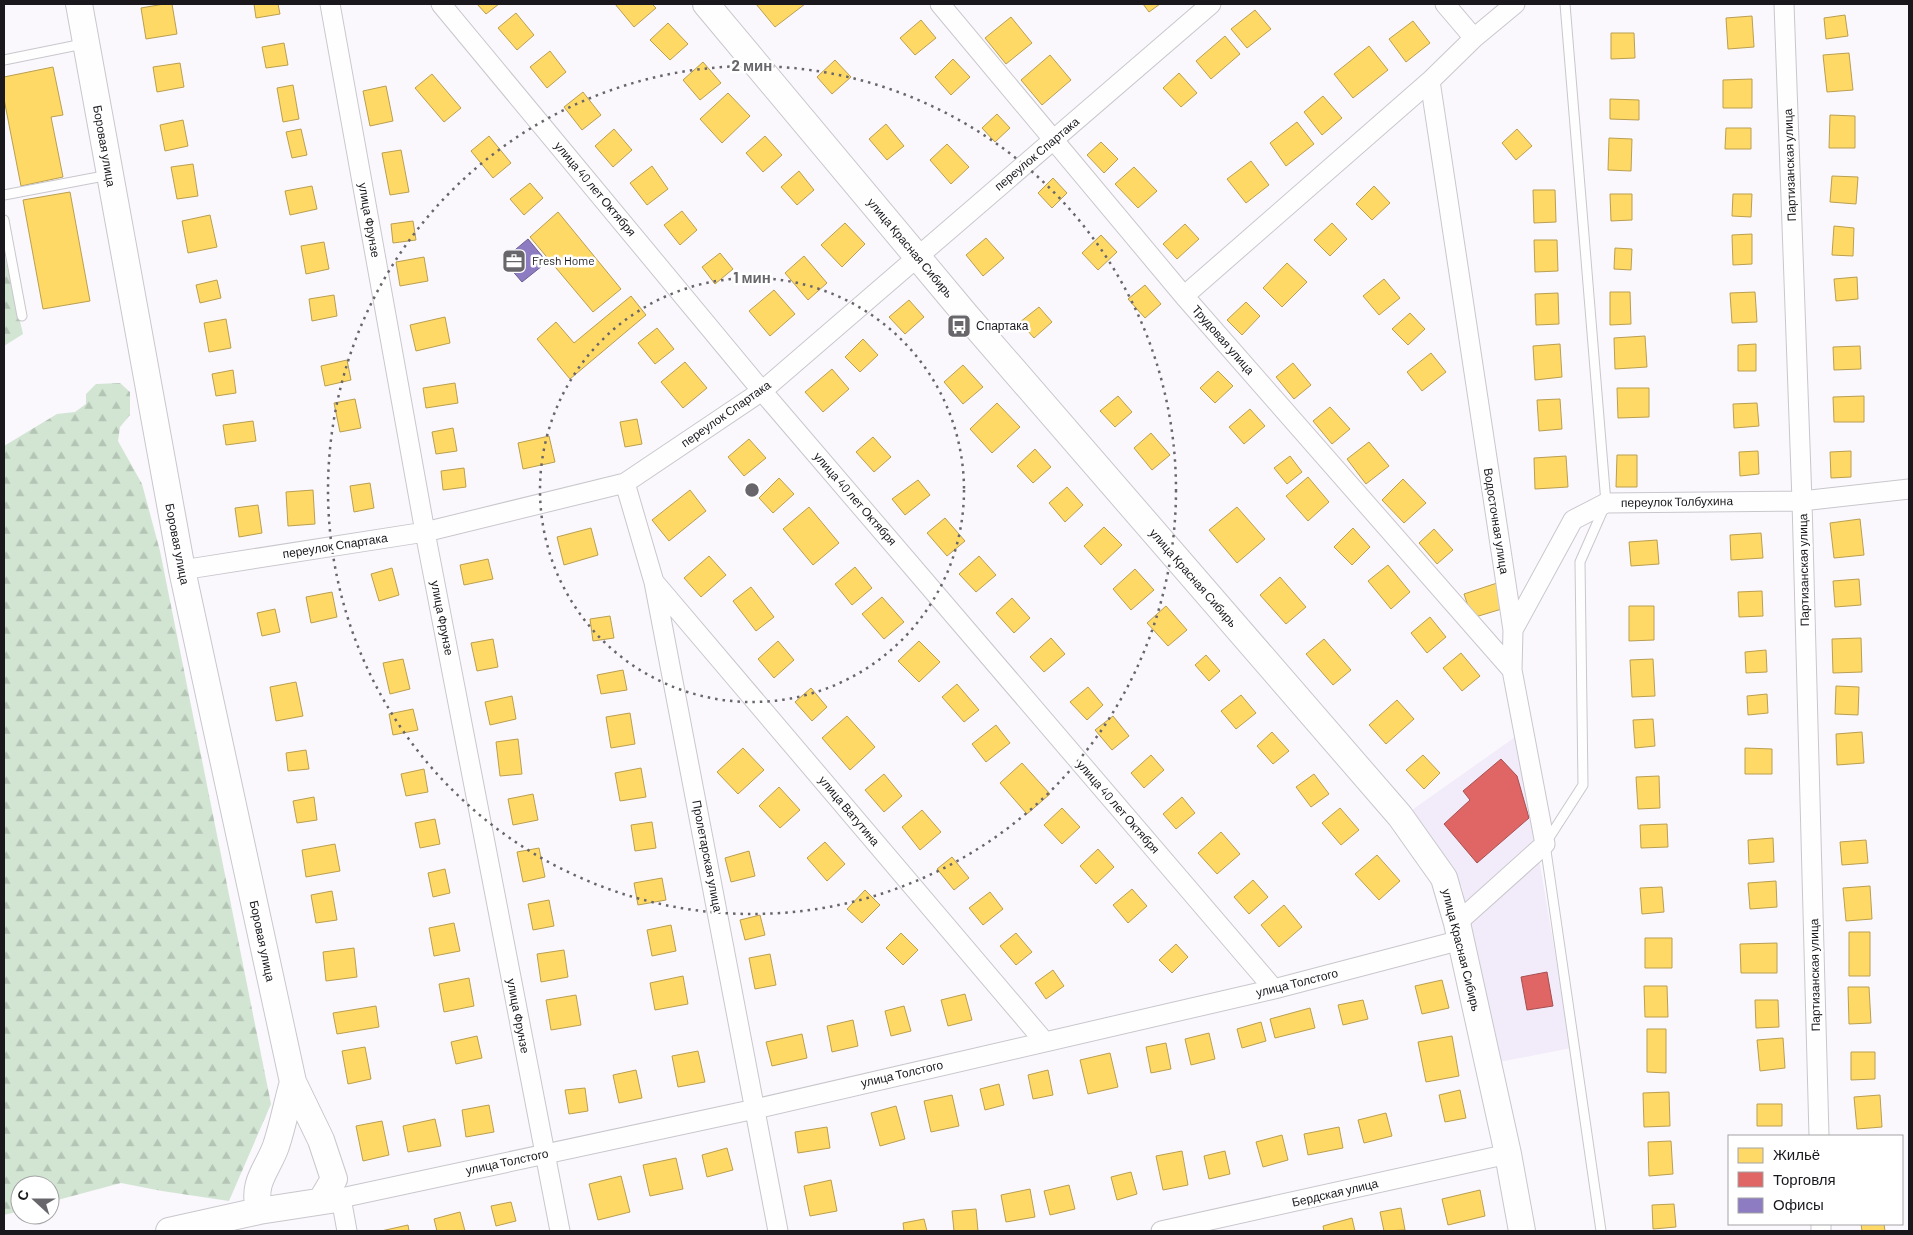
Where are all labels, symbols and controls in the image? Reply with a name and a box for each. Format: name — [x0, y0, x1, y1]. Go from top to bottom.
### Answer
text: 2 мин — [732, 56, 772, 74]
street label: Боровая улица — [90, 104, 119, 188]
street label: Партизанская улица — [1780, 108, 1799, 222]
street label: переулок Спартака — [991, 114, 1082, 193]
street label: улица 40 лет Октября — [551, 138, 639, 239]
street label: улица Фрунзе — [356, 181, 384, 259]
street label: улица Красная Сибирь — [864, 195, 957, 301]
office icon: Fresh Home — [501, 248, 527, 274]
place label: Fresh Home — [532, 253, 595, 267]
text: 1 мин — [733, 268, 771, 286]
street label: Трудовая улица — [1189, 302, 1258, 378]
bus stop icon: Спартака — [946, 313, 972, 339]
place label: Спартака — [976, 318, 1029, 333]
street label: переулок Спартака — [678, 377, 774, 450]
street label: улица 40 лет Октября — [811, 449, 900, 548]
street label: Водосточная улица — [1481, 467, 1512, 575]
centre of rings — [743, 481, 761, 499]
street label: переулок Толбухина — [1621, 493, 1733, 510]
street label: Боровая улица — [162, 502, 193, 586]
street label: Партизанская улица — [1795, 513, 1812, 627]
street label: улица Красная Сибирь — [1146, 525, 1240, 630]
street label: переулок Спартака — [281, 530, 389, 561]
street label: улица Фрунзе — [428, 579, 457, 657]
street label: улица 40 лет Октября — [1074, 757, 1163, 856]
street label: улица Ватутина — [816, 773, 883, 849]
street label: Пролетарская улица — [689, 799, 726, 913]
street label: улица Красная Сибирь — [1439, 887, 1484, 1013]
street label: Боровая улица — [247, 899, 278, 983]
street label: Партизанская улица — [1806, 918, 1823, 1032]
street label: улица Толстого — [1254, 965, 1340, 1000]
street label: улица Фрунзе — [504, 977, 533, 1055]
street label: улица Толстого — [859, 1057, 945, 1090]
legend — [1728, 1135, 1903, 1225]
street label: улица Толстого — [464, 1145, 550, 1178]
text: Жильё — [1773, 1145, 1820, 1163]
text: Торговля — [1773, 1170, 1836, 1188]
north arrow — [10, 1175, 60, 1225]
street label: Бердская улица — [1290, 1175, 1380, 1210]
text: С — [13, 1187, 32, 1203]
text: Офисы — [1773, 1195, 1824, 1213]

